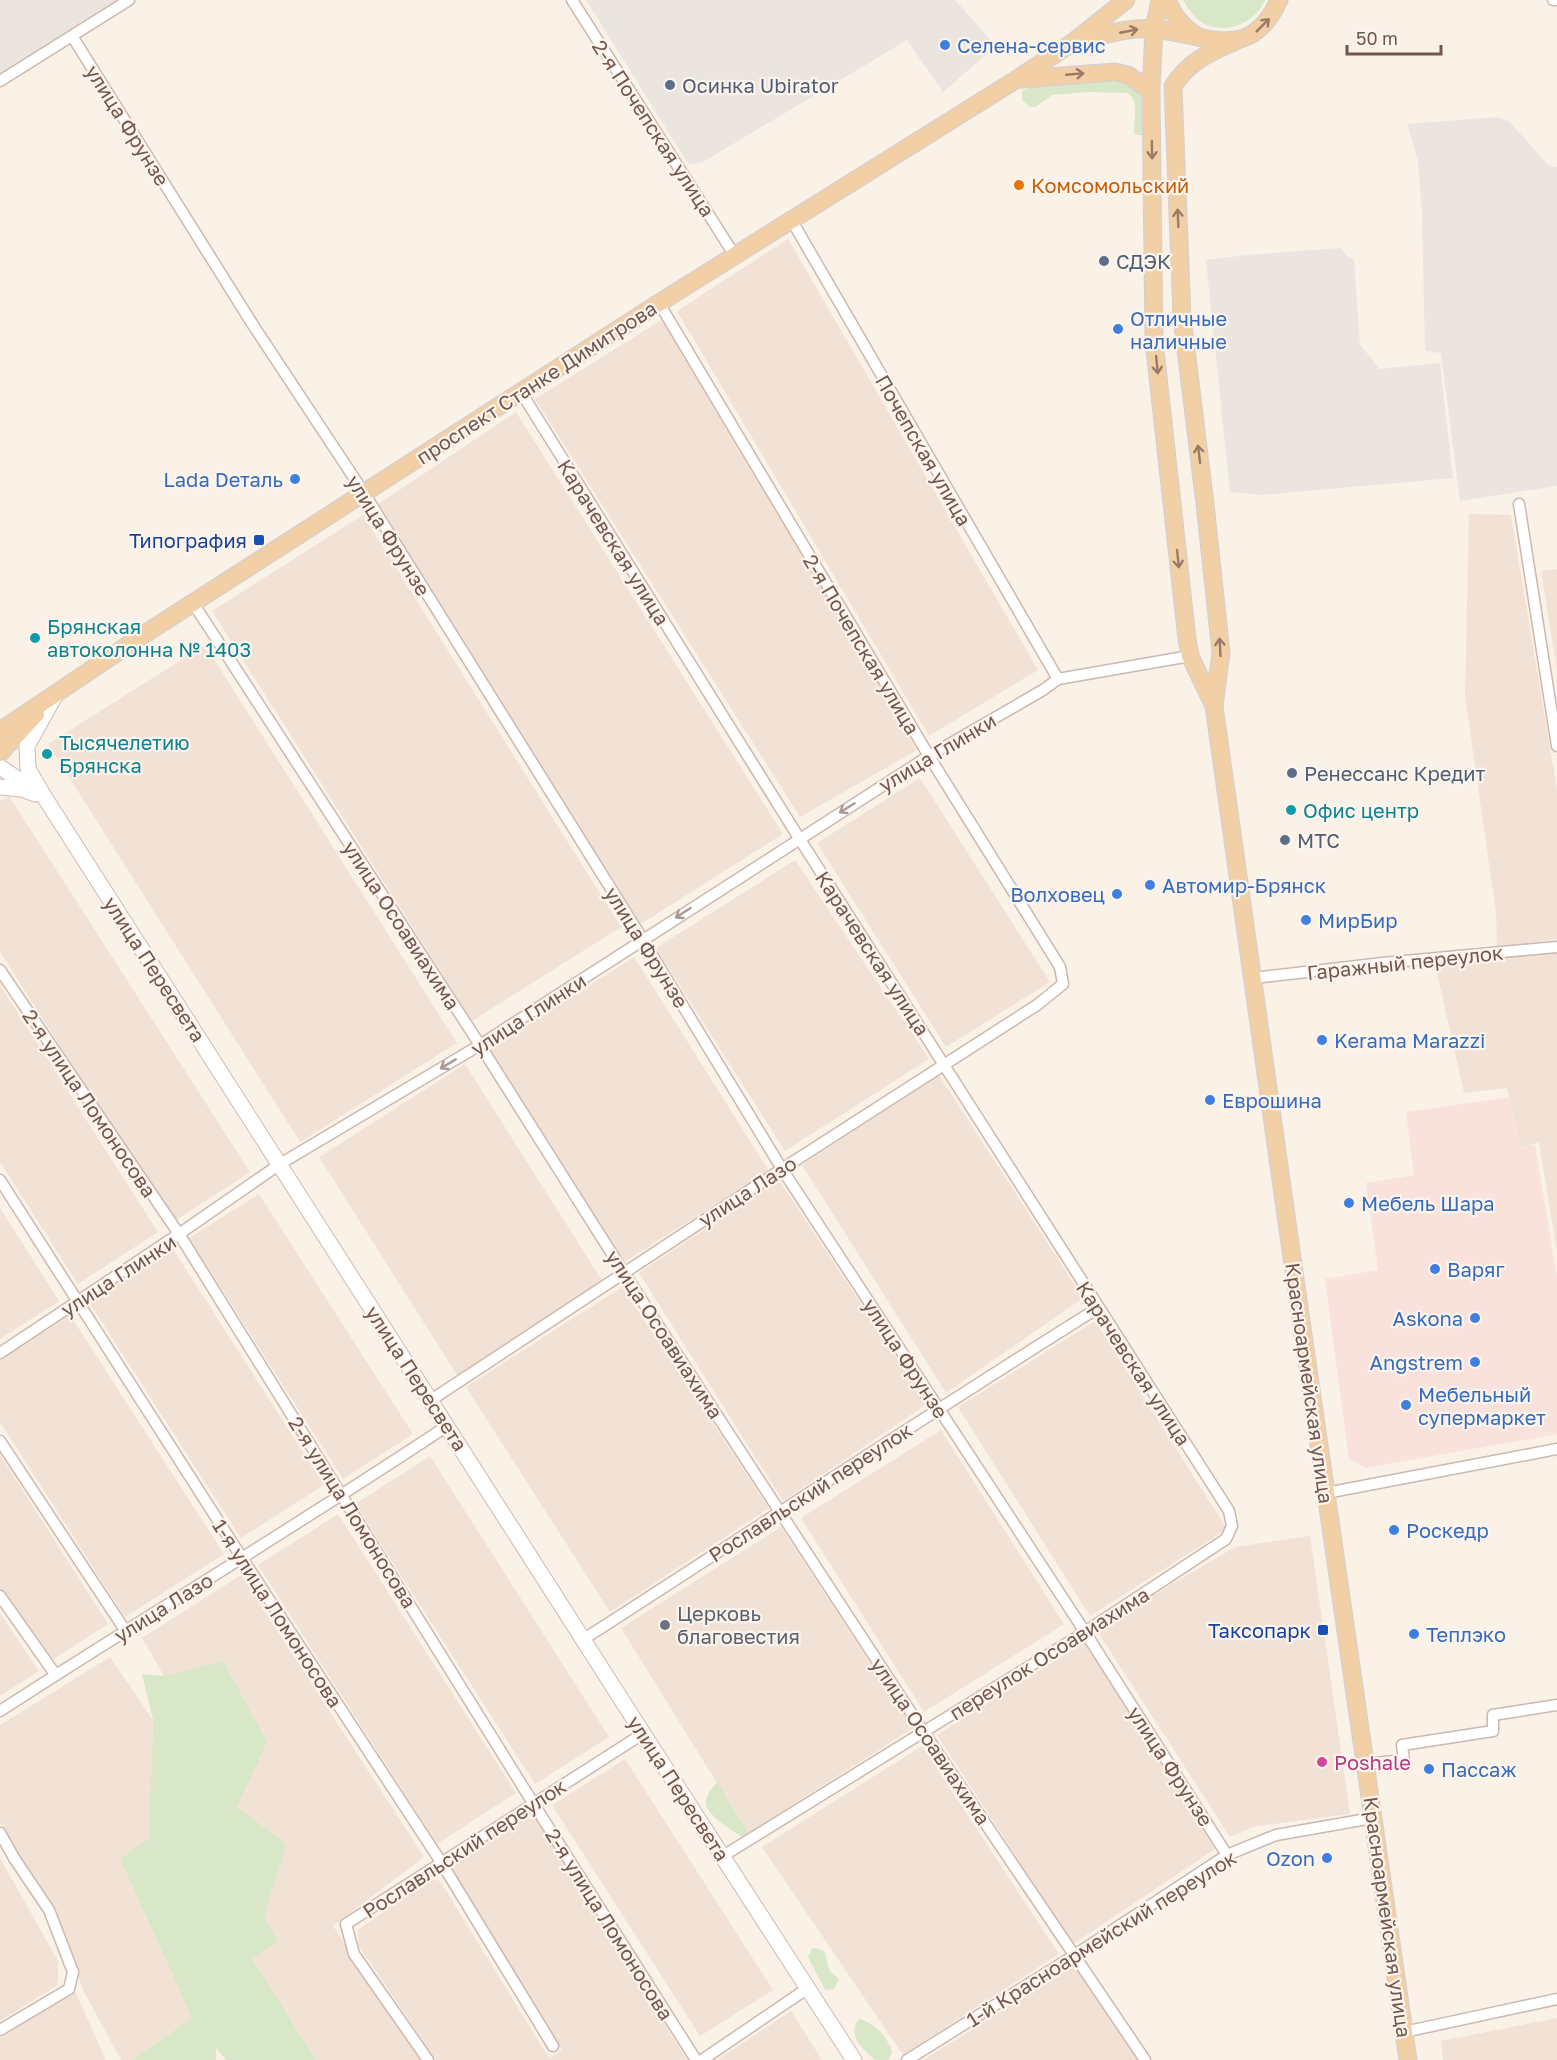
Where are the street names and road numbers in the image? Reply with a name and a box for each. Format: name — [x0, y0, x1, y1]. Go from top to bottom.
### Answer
street label: 2-я Почепская улица — [588, 35, 720, 221]
street label: улица Фрунзе — [81, 60, 175, 190]
street label: проспект Станке Димитрова — [411, 295, 661, 469]
street label: Почепская улица — [871, 370, 977, 530]
street label: Карачевская улица — [553, 455, 675, 629]
street label: улица Фрунзе — [342, 470, 436, 600]
street label: 2-я Почепская улица — [799, 550, 925, 738]
street label: улица Глинки — [874, 708, 1000, 796]
street label: улица Осоавиахима — [338, 836, 466, 1014]
street label: Карачевская улица — [811, 866, 935, 1040]
street label: улица Фрунзе — [600, 882, 694, 1012]
street label: улица Пересвета — [99, 892, 211, 1046]
street label: Гаражный переулок — [1306, 940, 1504, 984]
street label: улица Глинки — [466, 968, 590, 1060]
street label: 2-я улица Ломоносова — [18, 1004, 162, 1202]
street label: улица Лазо — [694, 1151, 800, 1231]
street label: улица Глинки — [56, 1229, 180, 1321]
street label: улица Осоавиахима — [601, 1245, 729, 1423]
street label: Красноармейская улица — [1281, 1261, 1339, 1505]
street label: Карачевская улица — [1072, 1276, 1196, 1450]
street label: улица Фрунзе — [858, 1294, 954, 1422]
street label: улица Пересвета — [361, 1301, 473, 1455]
street label: 2-я улица Ломоносова — [284, 1412, 422, 1612]
street label: Рославльский переулок — [704, 1417, 916, 1567]
street label: 1-я улица Ломоносова — [208, 1514, 348, 1712]
street label: улица Лазо — [109, 1567, 217, 1647]
street label: переулок Осоавиахима — [945, 1582, 1153, 1724]
street label: улица Осоавиахима — [866, 1653, 996, 1829]
street label: улица Фрунзе — [1123, 1702, 1219, 1830]
street label: улица Пересвета — [623, 1711, 735, 1865]
street label: Рославльский переулок — [358, 1773, 570, 1923]
street label: Красноармейская улица — [1359, 1795, 1417, 2039]
street label: 2-я улица Ломоносова — [541, 1824, 679, 2024]
street label: 1-й Красноармейский переулок — [962, 1845, 1240, 2031]

